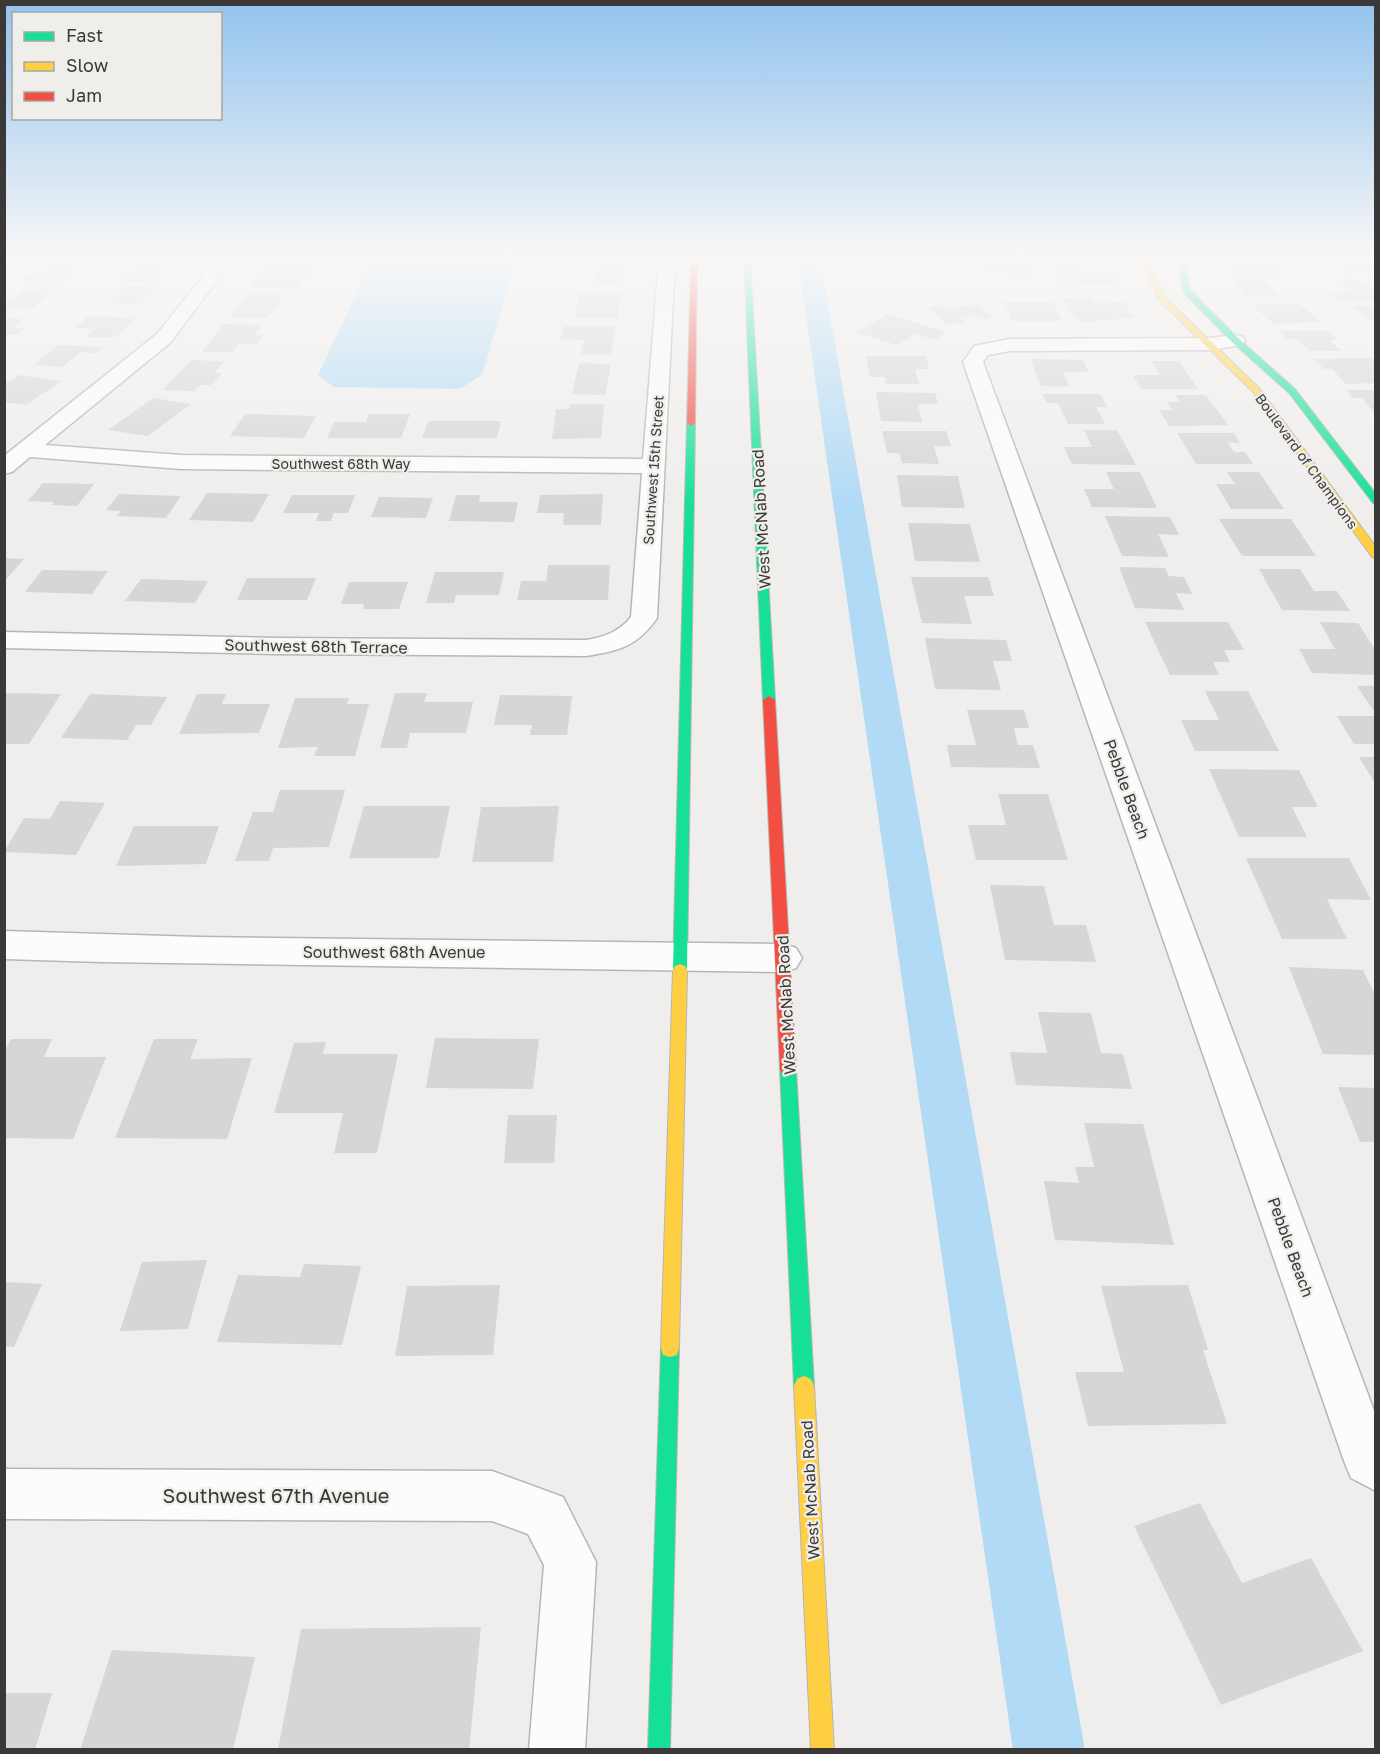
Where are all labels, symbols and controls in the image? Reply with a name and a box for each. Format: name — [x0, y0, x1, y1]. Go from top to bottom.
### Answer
legend — [12, 12, 222, 120]
text: Fast — [66, 24, 103, 46]
text: Slow — [66, 54, 109, 76]
text: Jam — [66, 84, 102, 106]
street label: Boulevard of Champions — [1252, 390, 1362, 532]
street label: Southwest 15th Street — [639, 395, 667, 545]
street label: West McNab Road — [747, 449, 775, 589]
street label: Southwest 68th Way — [272, 455, 411, 472]
street label: Southwest 68th Terrace — [224, 634, 408, 658]
street label: Pebble Beach — [1100, 736, 1154, 842]
street label: West McNab Road — [772, 935, 800, 1075]
street label: Southwest 68th Avenue — [303, 942, 485, 962]
street label: Pebble Beach — [1264, 1194, 1318, 1300]
street label: West McNab Road — [796, 1420, 824, 1560]
street label: Southwest 67th Avenue — [163, 1483, 389, 1507]

